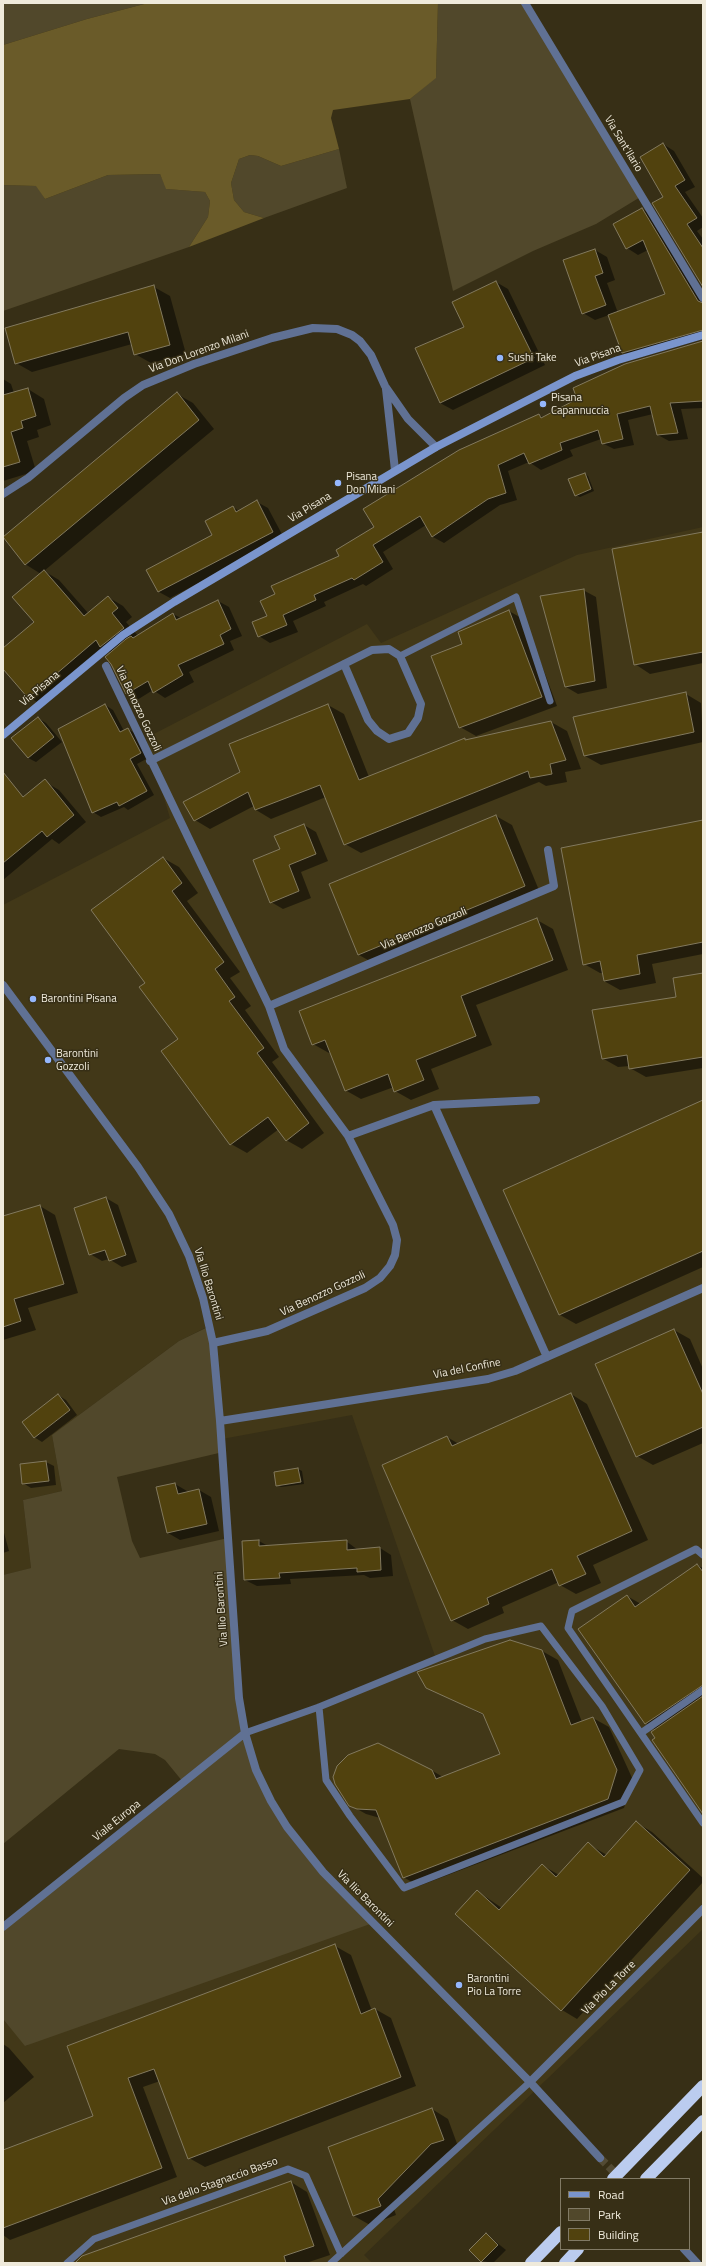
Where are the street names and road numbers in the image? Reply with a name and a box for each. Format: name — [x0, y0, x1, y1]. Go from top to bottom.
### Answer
street label: Via Sant'Ilario — [601, 114, 645, 174]
street label: Via Don Lorenzo Milani — [147, 328, 251, 376]
street label: Via Pisana — [573, 342, 623, 370]
street label: Via Pisana — [286, 490, 334, 526]
street label: Via Benozzo Gozzoli — [113, 664, 163, 754]
street label: Via Pisana — [17, 669, 63, 709]
street label: Via Benozzo Gozzoli — [379, 905, 469, 953]
street label: Via Ilio Barontini — [191, 1246, 225, 1322]
street label: Via Benozzo Gozzoli — [278, 1269, 368, 1319]
street label: Via del Confine — [432, 1356, 502, 1382]
street label: Via Ilio Barontini — [213, 1571, 231, 1647]
street label: Viale Europa — [91, 1798, 143, 1844]
street label: Via Ilio Barontini — [334, 1868, 396, 1930]
street label: Via Pio La Torre — [579, 1958, 639, 2018]
street label: Via dello Stagnaccio Basso — [160, 2155, 280, 2209]

